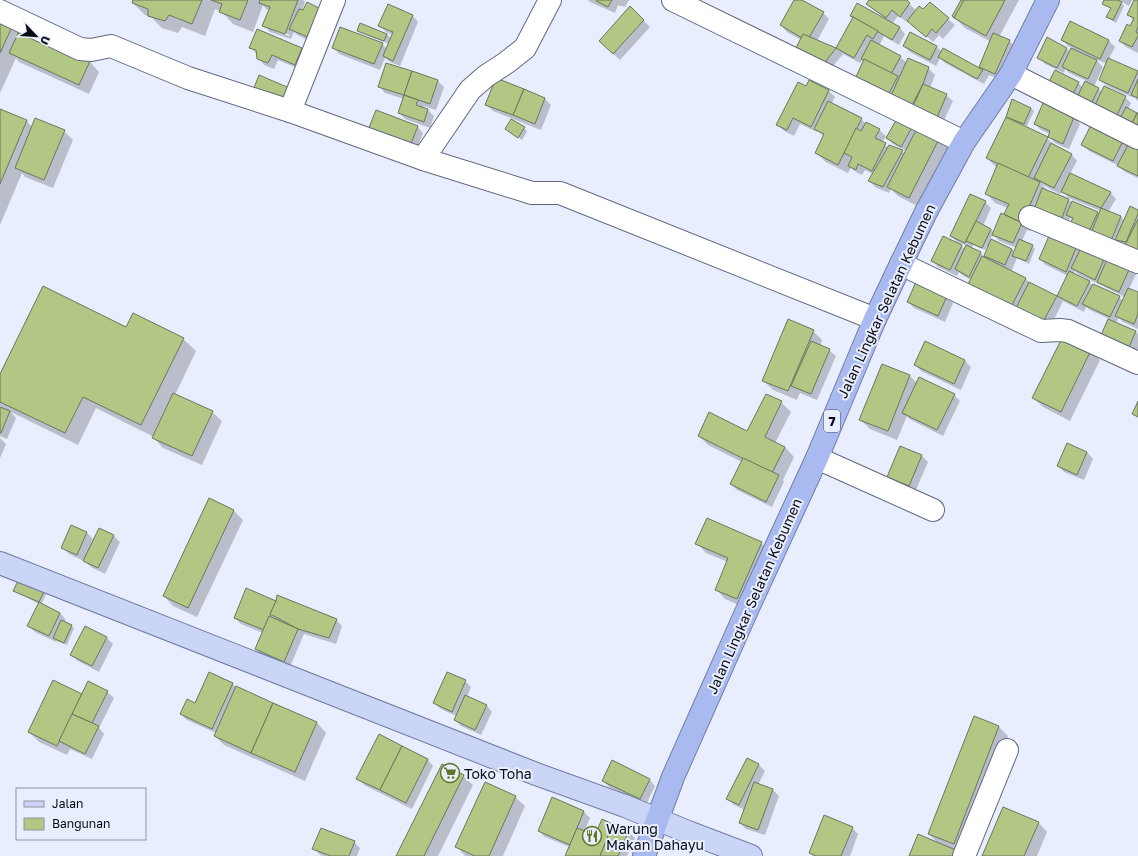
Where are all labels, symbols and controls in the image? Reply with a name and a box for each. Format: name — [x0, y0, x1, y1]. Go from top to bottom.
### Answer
north arrow — [16, 16, 56, 56]
text: U — [38, 34, 53, 47]
street label: Jalan Lingkar Selatan Kebumen — [833, 201, 939, 401]
road number: 7 — [824, 410, 840, 432]
street label: Jalan Lingkar Selatan Kebumen — [703, 496, 805, 696]
supermarket icon: Toko Toha — [439, 762, 461, 784]
place label: Toko Toha — [464, 765, 532, 782]
legend — [16, 788, 146, 840]
text: Jalan — [52, 796, 83, 811]
text: Bangunan — [52, 816, 110, 831]
place label: Warung Makan Dahayu — [606, 820, 704, 853]
restaurant icon: Warung Makan Dahayu — [581, 825, 603, 847]

